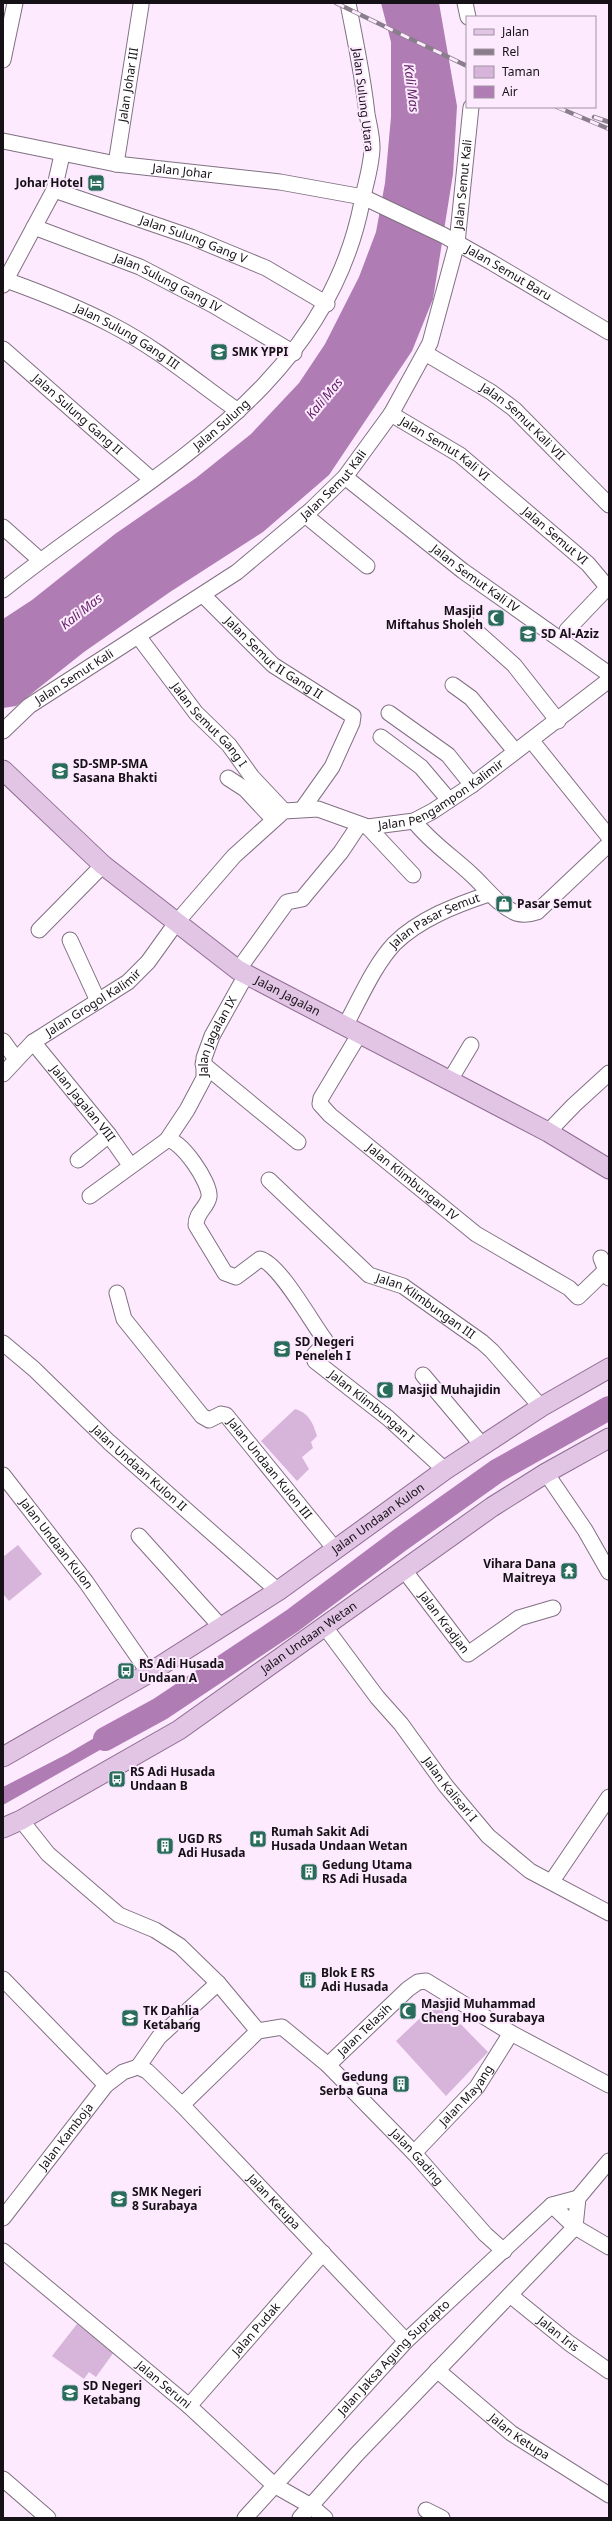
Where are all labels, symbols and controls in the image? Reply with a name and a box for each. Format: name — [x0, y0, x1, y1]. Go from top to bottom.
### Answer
legend — [466, 16, 596, 108]
text: Jalan — [501, 23, 529, 40]
text: Rel — [502, 43, 519, 60]
street label: Jalan Johar III — [114, 46, 142, 124]
street label: Jalan Sulung Utara — [349, 46, 378, 153]
water label: Kali Mas — [400, 63, 424, 114]
text: Taman — [502, 63, 540, 80]
text: Air — [502, 83, 518, 100]
street label: Jalan Semut Kali — [449, 138, 476, 231]
street label: Jalan Johar — [151, 159, 213, 183]
hotel icon: Johar Hotel — [86, 173, 106, 193]
place label: Johar Hotel — [14, 174, 83, 191]
street label: Jalan Sulung Gang V — [137, 211, 251, 268]
street label: Jalan Semut Baru — [462, 240, 555, 304]
street label: Jalan Sulung Gang IV — [111, 249, 225, 316]
street label: Jalan Sulung Gang III — [71, 299, 183, 373]
school or university icon: SMK YPPI — [209, 342, 229, 362]
place label: SMK YPPI — [232, 343, 288, 360]
street label: Jalan Sulung Gang II — [28, 369, 126, 458]
water label: Kali Mas — [301, 373, 347, 422]
street label: Jalan Semut Kali VII — [477, 378, 569, 464]
street label: Jalan Sulung — [189, 395, 253, 454]
street label: Jalan Semut Kali VI — [396, 412, 493, 484]
street label: Jalan Semut Kali — [296, 446, 370, 524]
street label: Jalan Semut VI — [518, 502, 592, 568]
street label: Jalan Semut Kali IV — [427, 540, 523, 616]
water label: Kali Mas — [56, 589, 106, 633]
place label: Masjid Miftahus Sholeh — [386, 602, 483, 633]
mosque icon: Masjid Miftahus Sholeh — [486, 608, 506, 628]
street label: Jalan Semut II Gang II — [220, 612, 326, 703]
school or university icon: SD Al-Aziz — [518, 624, 538, 644]
place label: SD Al-Aziz — [541, 625, 599, 642]
street label: Jalan Semut Kali — [31, 645, 117, 709]
street label: Jalan Semut Gang I — [167, 678, 251, 770]
place label: SD-SMP-SMA Sasana Bhakti — [73, 755, 157, 786]
street label: Jalan Pengampon Kalimir — [376, 755, 507, 834]
school or university icon: SD-SMP-SMA Sasana Bhakti — [50, 761, 70, 781]
street label: Jalan Pasar Semut — [384, 889, 483, 953]
shop icon: Pasar Semut — [494, 894, 514, 914]
place label: Pasar Semut — [517, 895, 592, 912]
street label: Jalan Grogol Kalimir — [41, 965, 145, 1041]
street label: Jalan Jagalan — [251, 971, 324, 1020]
street label: Jalan Jagalan IX — [195, 993, 240, 1078]
street label: Jalan Jagalan VIII — [46, 1060, 120, 1145]
street label: Jalan Klimbungan IV — [363, 1139, 463, 1225]
street label: Jalan Klimbungan III — [373, 1269, 479, 1343]
place label: SD Negeri Peneleh I — [295, 1333, 354, 1364]
school or university icon: SD Negeri Peneleh I — [272, 1339, 292, 1359]
street label: Jalan Klimbungan I — [324, 1365, 418, 1446]
mosque icon: Masjid Muhajidin — [375, 1380, 395, 1400]
place label: Masjid Muhajidin — [398, 1381, 501, 1398]
street label: Jalan Undaan Kulon III — [223, 1413, 316, 1522]
street label: Jalan Undaan Kulon II — [88, 1420, 191, 1515]
street label: Jalan Undaan Kulon — [327, 1479, 428, 1558]
street label: Jalan Undaan Kulon — [15, 1494, 97, 1592]
place label: Vihara Dana Maitreya — [483, 1555, 556, 1586]
temple icon: Vihara Dana Maitreya — [559, 1561, 579, 1581]
street label: Jalan Kradjan — [415, 1587, 474, 1657]
street label: Jalan Undaan Wetan — [256, 1597, 360, 1678]
place label: RS Adi Husada Undaan A — [139, 1655, 224, 1686]
bus stop icon: RS Adi Husada Undaan A — [116, 1661, 136, 1681]
street label: Jalan Kalisari I — [419, 1752, 481, 1825]
place label: RS Adi Husada Undaan B — [130, 1763, 215, 1794]
bus stop icon: RS Adi Husada Undaan B — [107, 1769, 127, 1789]
place label: Rumah Sakit Adi Husada Undaan Wetan — [271, 1823, 408, 1854]
hospital icon: Rumah Sakit Adi Husada Undaan Wetan — [248, 1829, 268, 1849]
place label: UGD RS Adi Husada — [178, 1830, 246, 1861]
building icon: UGD RS Adi Husada — [155, 1836, 175, 1856]
place label: Gedung Utama RS Adi Husada — [322, 1856, 412, 1887]
building icon: Gedung Utama RS Adi Husada — [299, 1862, 319, 1882]
place label: Blok E RS Adi Husada — [321, 1964, 389, 1995]
building icon: Blok E RS Adi Husada — [298, 1970, 318, 1990]
place label: Masjid Muhammad Cheng Hoo Surabaya — [421, 1995, 545, 2026]
street label: Jalan Telasih — [333, 2000, 396, 2060]
mosque icon: Masjid Muhammad Cheng Hoo Surabaya — [398, 2001, 418, 2021]
place label: TK Dahlia Ketabang — [143, 2002, 201, 2033]
school or university icon: TK Dahlia Ketabang — [120, 2008, 140, 2028]
street label: Jalan Mayang — [435, 2061, 497, 2130]
place label: Gedung Serba Guna — [319, 2068, 388, 2099]
building icon: Gedung Serba Guna — [391, 2074, 411, 2094]
street label: Jalan Kamboja — [34, 2099, 97, 2174]
street label: Jalan Gading — [386, 2124, 448, 2189]
street label: Jalan Ketupa — [243, 2169, 305, 2233]
place label: SMK Negeri 8 Surabaya — [132, 2183, 202, 2214]
school or university icon: SMK Negeri 8 Surabaya — [109, 2189, 129, 2209]
street label: Jalan Jaksa Agung Suprapto — [333, 2295, 453, 2419]
street label: Jalan Pudak — [227, 2298, 284, 2360]
street label: Jalan Iris — [534, 2311, 583, 2355]
street label: Jalan Seruni — [132, 2356, 195, 2412]
place label: SD Negeri Ketabang — [83, 2377, 142, 2408]
school or university icon: SD Negeri Ketabang — [60, 2383, 80, 2403]
street label: Jalan Ketupa — [485, 2408, 553, 2463]

